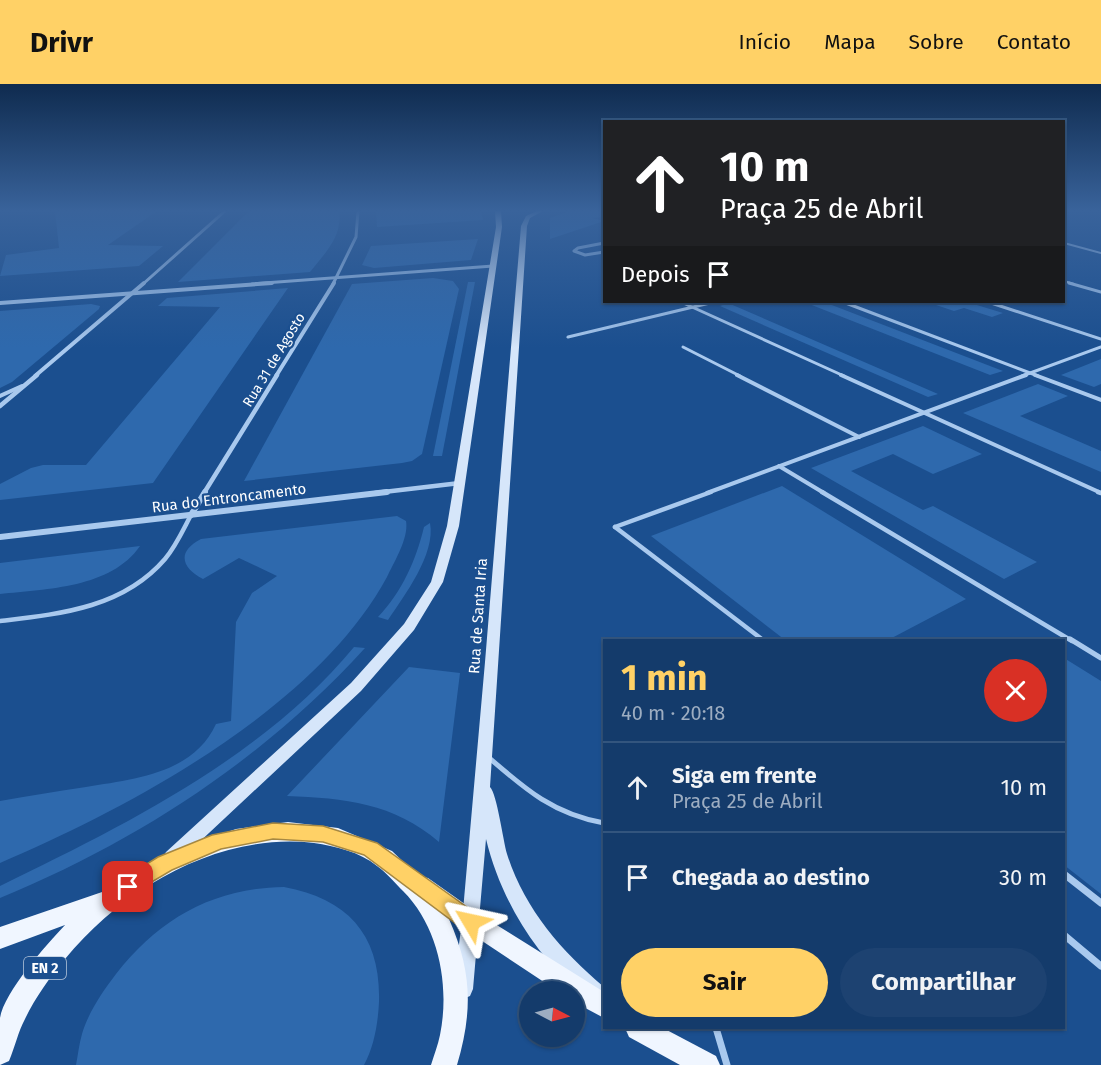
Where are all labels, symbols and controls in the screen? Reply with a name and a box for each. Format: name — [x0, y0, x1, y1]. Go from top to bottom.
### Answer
text: Drivr — [30, 26, 93, 59]
text: Início — [738, 29, 791, 55]
text: Mapa — [824, 29, 876, 55]
text: Sobre — [909, 29, 964, 55]
text: Contato — [997, 29, 1071, 55]
text: 10 m — [720, 142, 810, 192]
icon: ahead — [621, 144, 699, 222]
text: Praça 25 de Abril — [720, 193, 923, 225]
icon: arrive — [702, 258, 735, 291]
text: Depois — [621, 261, 690, 288]
street label: Rua 31 de Agosto — [239, 310, 309, 410]
street label: Rua do Entroncamento — [151, 480, 307, 516]
street label: Rua de Santa Iria — [465, 557, 491, 675]
text: 1 min — [621, 656, 708, 700]
button: close — [984, 659, 1047, 722]
text: 40 m · 20:18 — [621, 701, 725, 725]
text: Siga em frente — [672, 762, 817, 789]
icon: ahead — [621, 771, 654, 804]
text: 10 m — [1001, 774, 1047, 801]
text: Praça 25 de Abril — [672, 789, 823, 813]
pin — [102, 861, 153, 912]
icon: arrive — [621, 861, 654, 894]
text: Chegada ao destino — [672, 864, 870, 891]
text: 30 m — [999, 864, 1047, 891]
icon: arrive — [111, 870, 144, 903]
position arrow — [439, 890, 503, 954]
button: Sair — [621, 948, 828, 1017]
button: Compartilhar — [840, 948, 1047, 1017]
road number: EN 2 — [24, 957, 66, 979]
north arrow — [519, 981, 585, 1047]
map controls — [519, 981, 585, 1047]

